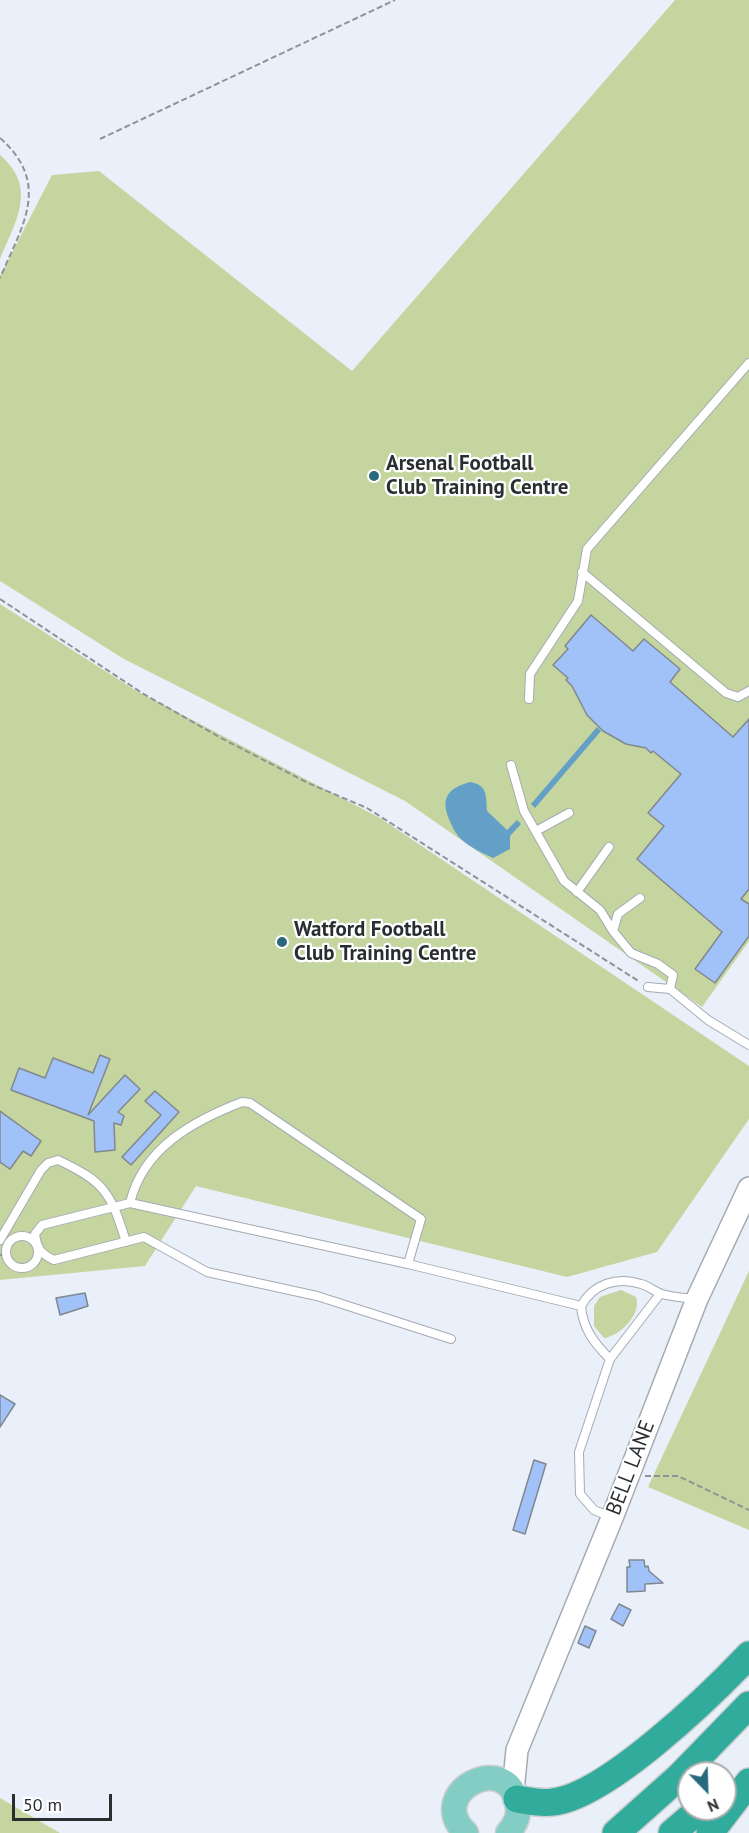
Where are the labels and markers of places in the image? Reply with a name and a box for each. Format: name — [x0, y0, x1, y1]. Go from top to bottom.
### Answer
place label: Arsenal Football Club Training Centre — [386, 451, 569, 501]
marker: Arsenal Football Club Training Centre — [367, 469, 381, 483]
place label: Watford Football Club Training Centre — [294, 917, 477, 967]
marker: Watford Football Club Training Centre — [275, 935, 289, 949]

